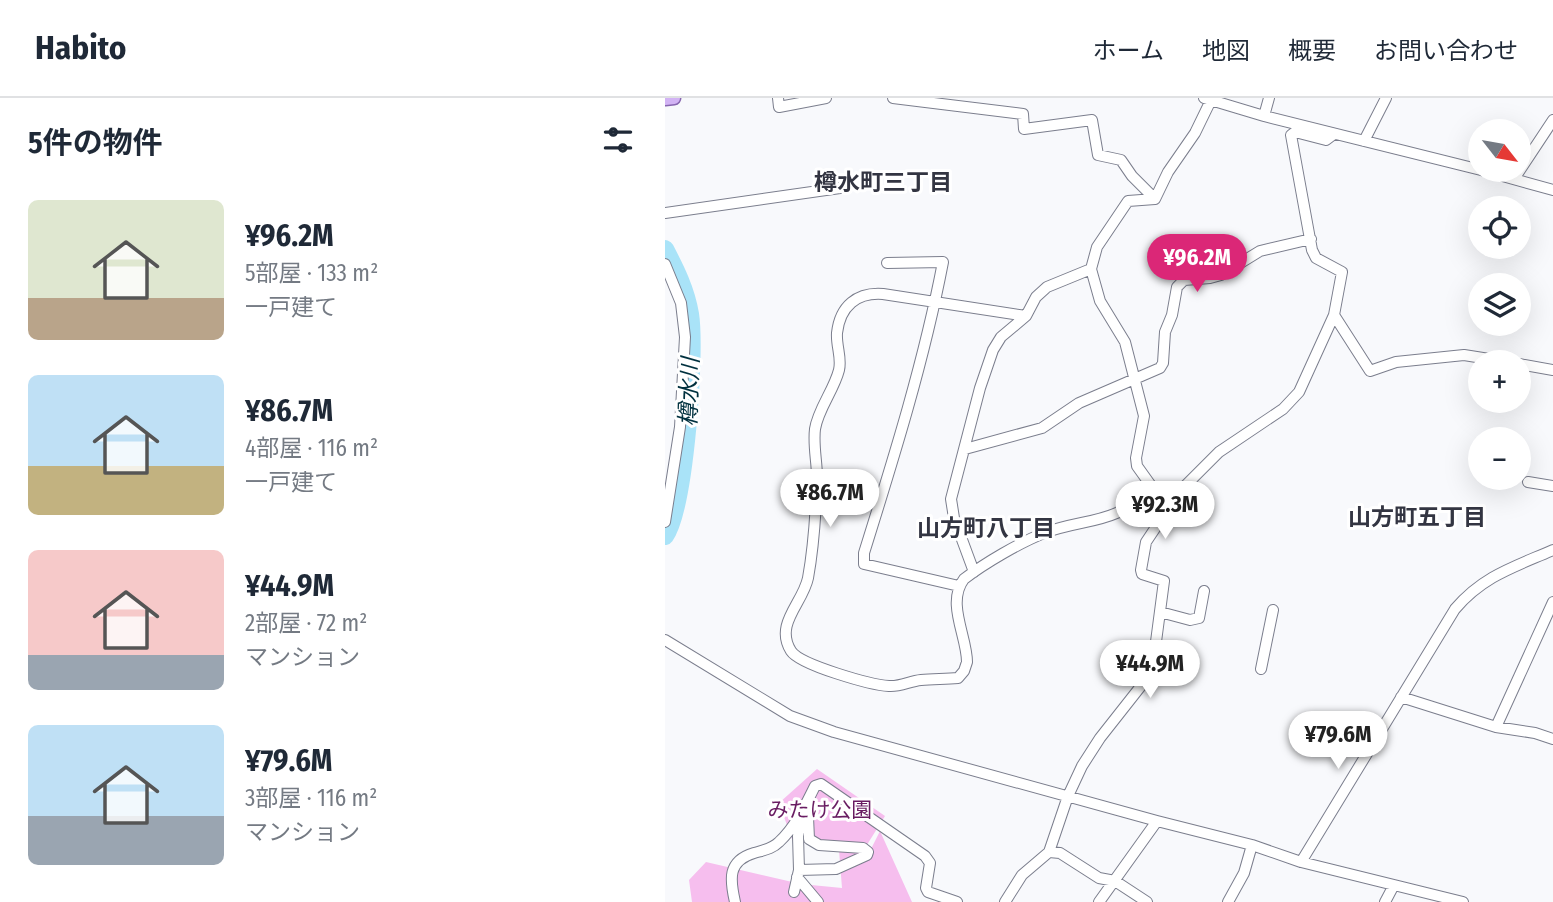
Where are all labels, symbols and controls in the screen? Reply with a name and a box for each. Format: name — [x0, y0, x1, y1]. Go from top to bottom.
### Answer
text: Habito — [35, 28, 126, 68]
text: ホーム — [1093, 37, 1164, 65]
text: 地図 — [1202, 37, 1250, 65]
text: 概要 — [1288, 37, 1336, 65]
text: お問い合わせ — [1374, 37, 1518, 65]
north arrow — [1468, 119, 1531, 182]
map controls — [1468, 119, 1531, 490]
icon: filters — [599, 121, 637, 159]
text: 5件の物件 — [28, 125, 163, 161]
district label: 樽水町三丁目 — [814, 168, 952, 196]
button: locate — [1468, 196, 1531, 259]
text: ¥96.2M — [245, 218, 334, 254]
icon: home — [84, 228, 168, 312]
pin: ¥96.2M — [1140, 234, 1254, 294]
text: ¥96.2M — [1163, 243, 1231, 271]
text: 5部屋 · 133 m² — [245, 259, 378, 287]
button: layers — [1468, 273, 1531, 336]
text: 一戸建て — [245, 293, 337, 321]
button: + — [1468, 350, 1531, 413]
water label: 樽水川 — [674, 354, 704, 427]
text: ¥86.7M — [245, 393, 333, 429]
icon: home — [84, 403, 168, 487]
button: − — [1468, 427, 1531, 490]
text: 4部屋 · 116 m² — [245, 434, 378, 462]
text: 一戸建て — [245, 468, 337, 496]
pin: ¥86.7M — [773, 470, 887, 529]
text: ¥86.7M — [796, 478, 864, 506]
pin: ¥92.3M — [1108, 482, 1222, 541]
text: ¥92.3M — [1132, 490, 1198, 518]
district label: 山方町五丁目 — [1348, 503, 1486, 531]
district label: 山方町八丁目 — [917, 514, 1055, 542]
text: ¥44.9M — [245, 568, 334, 604]
icon: home — [84, 578, 168, 662]
text: 2部屋 · 72 m² — [245, 609, 367, 637]
pin: ¥44.9M — [1093, 640, 1207, 700]
text: マンション — [245, 643, 360, 671]
text: ¥44.9M — [1116, 649, 1184, 677]
pin: ¥79.6M — [1281, 712, 1395, 771]
text: ¥79.6M — [1304, 720, 1372, 748]
text: ¥79.6M — [245, 743, 332, 779]
icon: home — [84, 753, 168, 837]
text: 3部屋 · 116 m² — [245, 784, 377, 812]
park label: みたけ公園 — [768, 797, 873, 823]
text: マンション — [245, 818, 360, 846]

